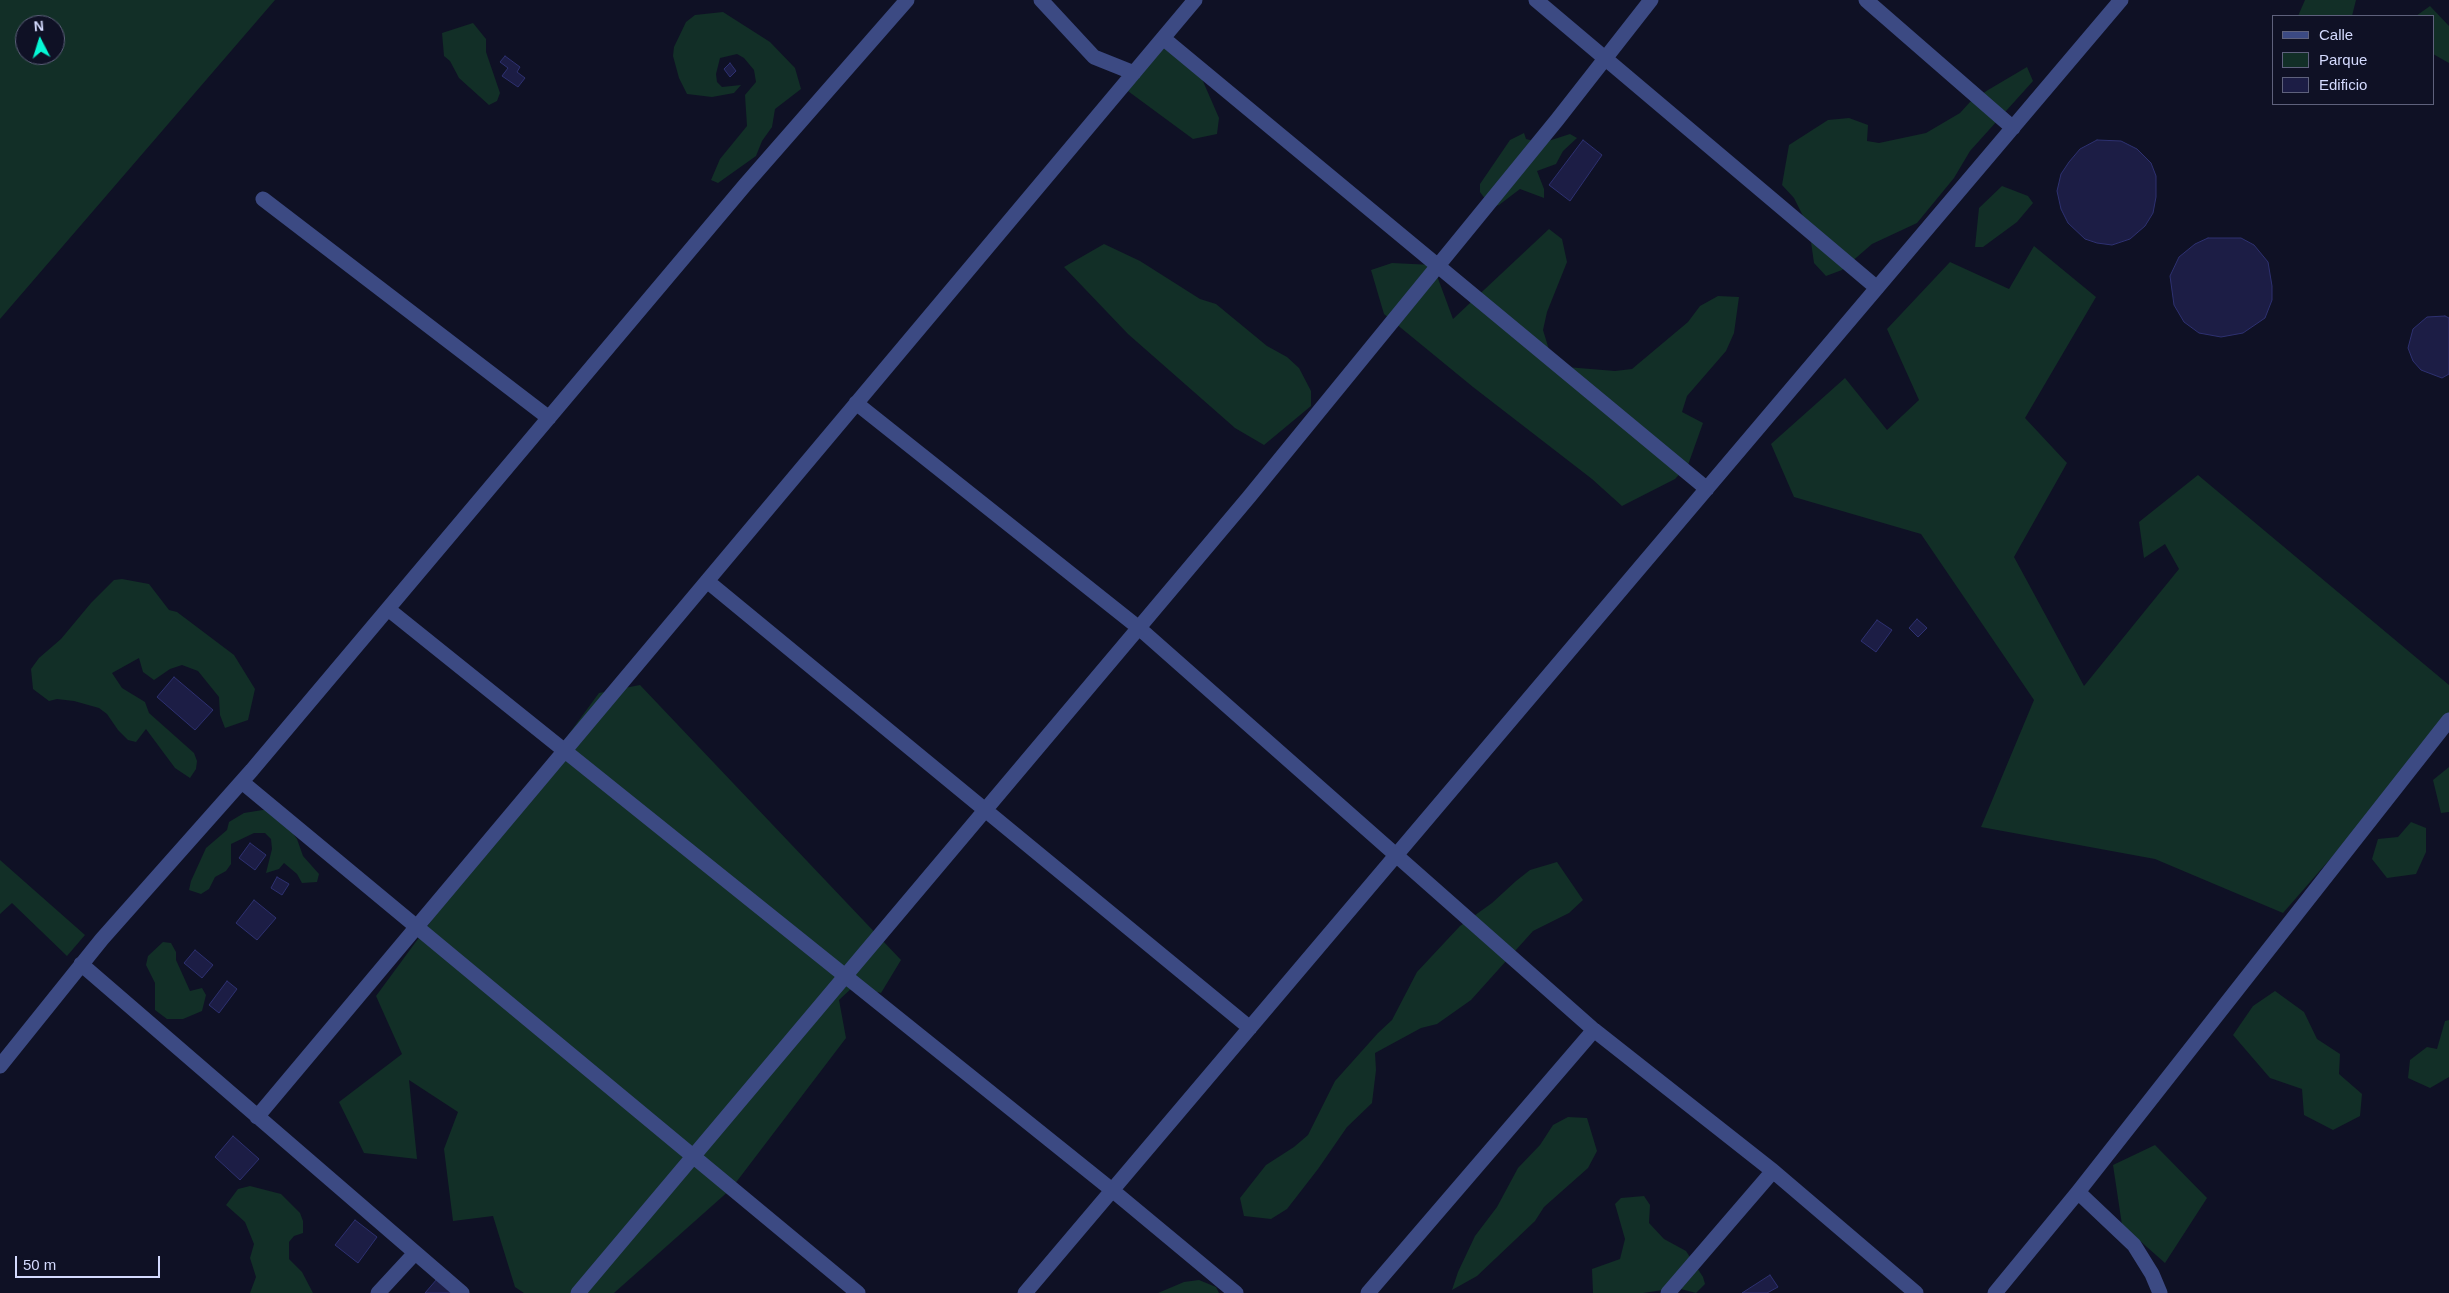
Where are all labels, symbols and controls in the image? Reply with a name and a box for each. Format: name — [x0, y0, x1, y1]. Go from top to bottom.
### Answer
north arrow — [15, 15, 65, 65]
legend — [2272, 15, 2434, 105]
text: N — [33, 18, 45, 34]
text: Calle — [2319, 26, 2353, 43]
text: Parque — [2319, 51, 2367, 68]
text: Edificio — [2319, 76, 2367, 93]
scale bar — [18, 1246, 162, 1278]
text: 50 m — [23, 1256, 56, 1273]

